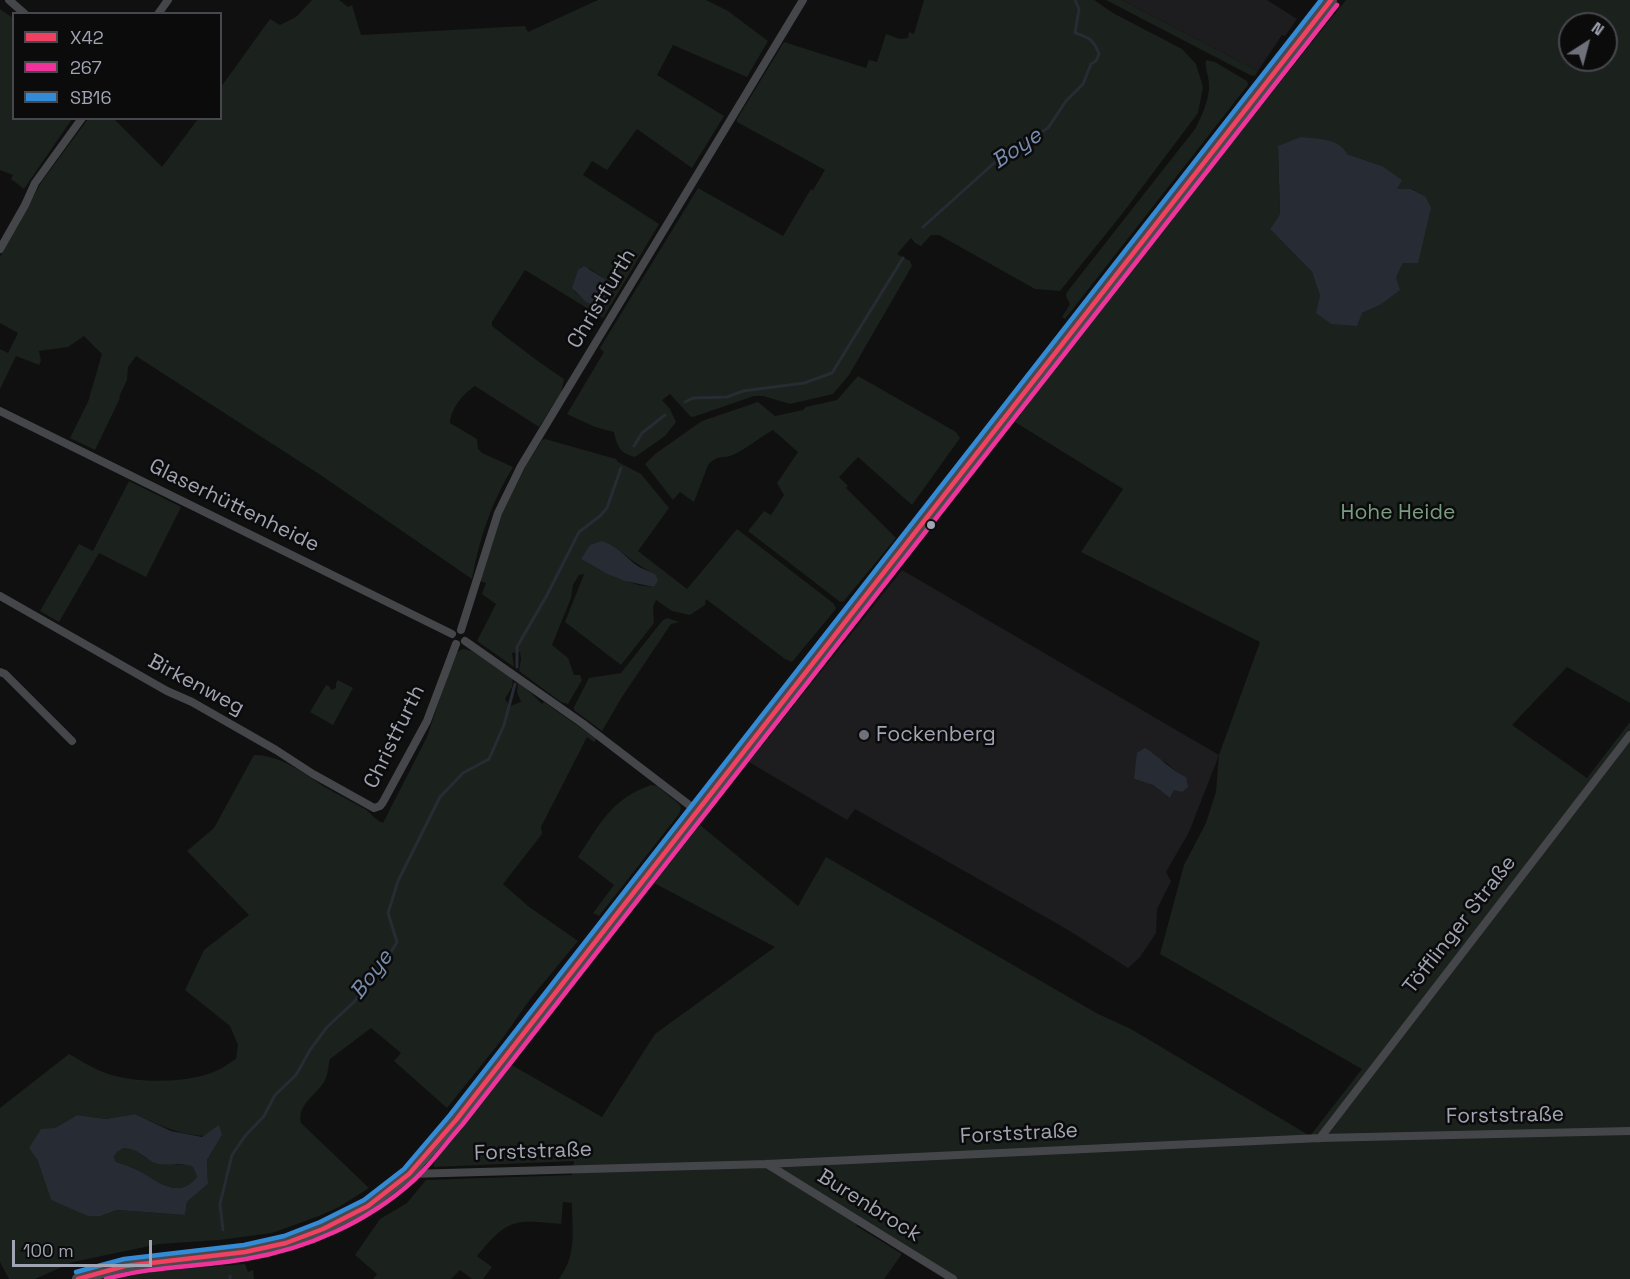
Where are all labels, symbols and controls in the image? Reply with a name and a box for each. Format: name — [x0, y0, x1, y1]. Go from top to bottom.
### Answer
legend — [12, 12, 222, 120]
north arrow — [1558, 12, 1618, 72]
text: N — [1587, 17, 1608, 40]
text: X42 — [70, 26, 104, 49]
text: 267 — [70, 56, 102, 79]
text: SB16 — [70, 86, 111, 109]
water label: Boye — [987, 123, 1047, 175]
street label: Christfurth — [562, 245, 642, 353]
street label: Glaserhüttenheide — [145, 454, 323, 558]
park label: Hohe Heide — [1341, 500, 1455, 526]
unlabelled marker — [925, 519, 937, 531]
street label: Birkenweg — [144, 649, 248, 721]
street label: Christfurth — [359, 681, 431, 793]
place label: Fockenberg — [876, 722, 996, 748]
marker: Fockenberg — [857, 728, 871, 742]
street label: Töfflinger Straße — [1398, 851, 1522, 999]
water label: Boye — [345, 945, 399, 1005]
street label: Forststraße — [1446, 1102, 1564, 1130]
street label: Forststraße — [959, 1118, 1079, 1150]
street label: Forststraße — [474, 1137, 592, 1167]
street label: Burenbrock — [813, 1164, 925, 1248]
scale bar — [15, 1228, 154, 1266]
text: 100 m — [23, 1239, 74, 1262]

